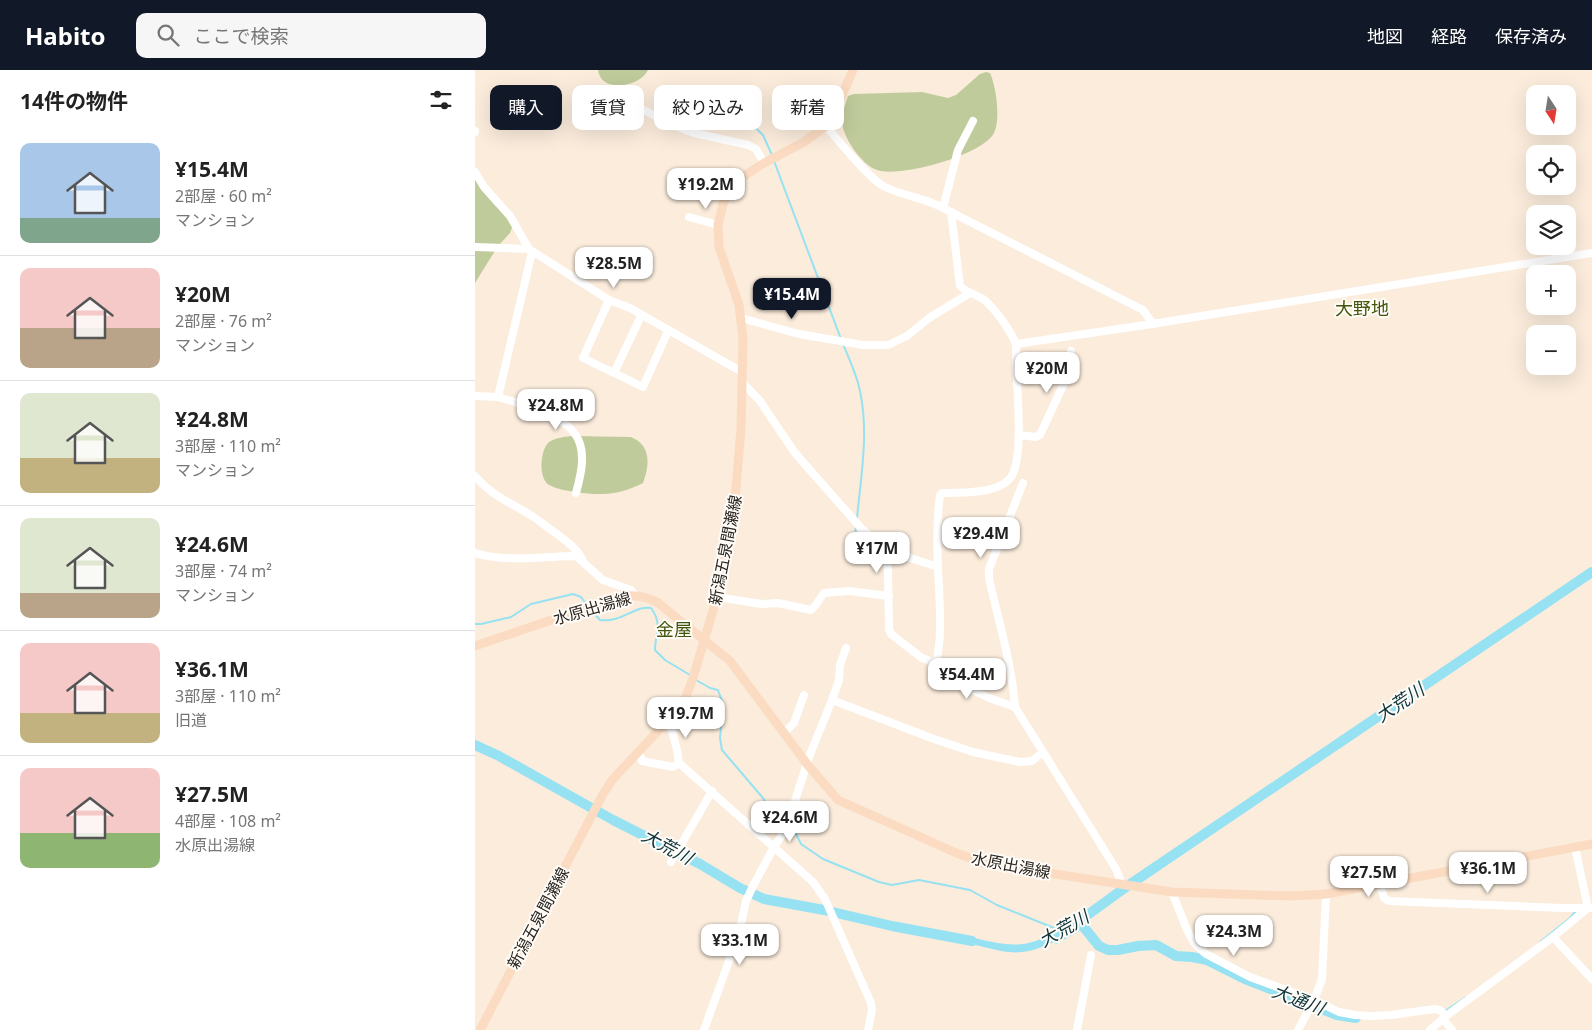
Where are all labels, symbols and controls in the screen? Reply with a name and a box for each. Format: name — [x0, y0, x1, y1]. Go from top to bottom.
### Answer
search box — [136, 13, 486, 58]
text: Habito — [25, 19, 106, 52]
icon: search — [154, 21, 182, 49]
text: ここで検索 — [194, 23, 289, 49]
text: 地図 — [1367, 24, 1403, 48]
text: 経路 — [1431, 24, 1467, 48]
text: 保存済み — [1495, 24, 1567, 48]
chip: 購入 — [490, 85, 562, 130]
chip: 賃貸 — [572, 85, 644, 130]
chip: 絞り込み — [654, 85, 762, 130]
chip: 新着 — [772, 85, 844, 130]
north arrow — [1526, 85, 1576, 135]
map controls — [1526, 85, 1576, 375]
icon: filters — [427, 86, 455, 114]
text: 14件の物件 — [20, 87, 128, 115]
button: locate — [1526, 145, 1576, 195]
text: ¥15.4M — [175, 155, 249, 183]
icon: home — [60, 163, 120, 223]
pin: ¥19.2M — [665, 168, 747, 210]
text: ¥19.2M — [678, 173, 734, 195]
text: 2部屋 · 60 m² — [175, 185, 272, 207]
button: layers — [1526, 205, 1576, 255]
text: マンション — [175, 209, 255, 231]
pin: ¥28.5M — [573, 246, 655, 289]
text: ¥28.5M — [586, 252, 642, 274]
button: + — [1526, 265, 1576, 315]
pin: ¥15.4M — [751, 278, 833, 320]
text: ¥20M — [175, 280, 231, 308]
text: ¥15.4M — [764, 283, 820, 305]
icon: home — [60, 288, 120, 348]
district label: 大野地 — [1335, 296, 1389, 320]
text: 2部屋 · 76 m² — [175, 310, 272, 332]
button: − — [1526, 325, 1576, 375]
text: マンション — [175, 334, 255, 356]
pin: ¥20M — [1017, 352, 1077, 394]
text: ¥20M — [1026, 357, 1068, 379]
pin: ¥24.8M — [515, 388, 597, 431]
text: ¥24.8M — [528, 394, 584, 416]
text: ¥24.8M — [175, 405, 249, 433]
icon: home — [60, 413, 120, 473]
text: 3部屋 · 110 m² — [175, 435, 281, 457]
text: マンション — [175, 459, 255, 481]
street label: 新潟五泉間瀬線 — [704, 493, 746, 607]
pin: ¥29.4M — [940, 516, 1022, 559]
text: ¥29.4M — [953, 522, 1009, 544]
text: ¥24.6M — [175, 530, 249, 558]
pin: ¥17M — [847, 532, 907, 574]
text: ¥17M — [856, 537, 898, 559]
icon: home — [60, 538, 120, 598]
text: 3部屋 · 74 m² — [175, 560, 272, 582]
text: マンション — [175, 584, 255, 606]
street label: 水原出湯線 — [551, 586, 633, 630]
district label: 金屋 — [656, 617, 692, 641]
text: ¥36.1M — [175, 655, 249, 683]
pin: ¥54.4M — [926, 658, 1008, 700]
icon: home — [60, 663, 120, 723]
text: ¥54.4M — [939, 663, 995, 685]
water label: 大荒川 — [1370, 676, 1430, 727]
text: 3部屋 · 110 m² — [175, 685, 281, 707]
pin: ¥19.7M — [645, 696, 727, 739]
text: ¥19.7M — [658, 702, 714, 724]
text: 旧道 — [175, 709, 207, 731]
text: ¥27.5M — [175, 780, 249, 808]
icon: home — [60, 788, 120, 848]
pin: ¥24.6M — [749, 800, 831, 843]
text: ¥24.6M — [762, 806, 818, 828]
text: 4部屋 · 108 m² — [175, 810, 281, 832]
water label: 大荒川 — [638, 823, 699, 870]
text: 水原出湯線 — [175, 834, 255, 856]
street label: 水原出湯線 — [970, 847, 1052, 883]
pin: ¥36.1M — [1447, 852, 1529, 894]
pin: ¥27.5M — [1328, 856, 1410, 898]
text: ¥36.1M — [1460, 857, 1516, 879]
text: ¥27.5M — [1341, 861, 1397, 883]
street label: 新潟五泉間瀬線 — [502, 863, 574, 973]
water label: 大荒川 — [1034, 903, 1095, 952]
pin: ¥24.3M — [1193, 914, 1275, 957]
text: ¥24.3M — [1206, 920, 1262, 942]
pin: ¥33.1M — [699, 924, 781, 966]
text: ¥33.1M — [712, 929, 768, 951]
water label: 大通川 — [1269, 978, 1330, 1021]

